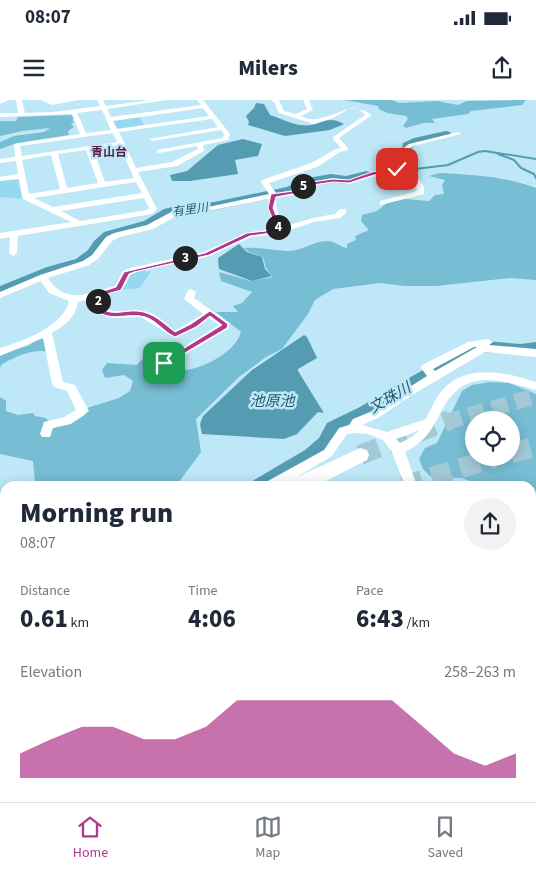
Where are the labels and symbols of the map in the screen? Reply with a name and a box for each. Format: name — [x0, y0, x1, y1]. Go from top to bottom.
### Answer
district label: 青山台 — [91, 144, 127, 161]
pin — [376, 148, 418, 190]
pin: 5 — [290, 174, 316, 198]
water label: 有里川 — [171, 199, 211, 221]
pin: 4 — [266, 214, 290, 240]
pin: 3 — [172, 246, 198, 270]
pin: 2 — [86, 288, 110, 314]
pin — [143, 342, 185, 384]
water label: 文珠川 — [365, 377, 416, 418]
water label: 池原池 — [249, 391, 296, 412]

